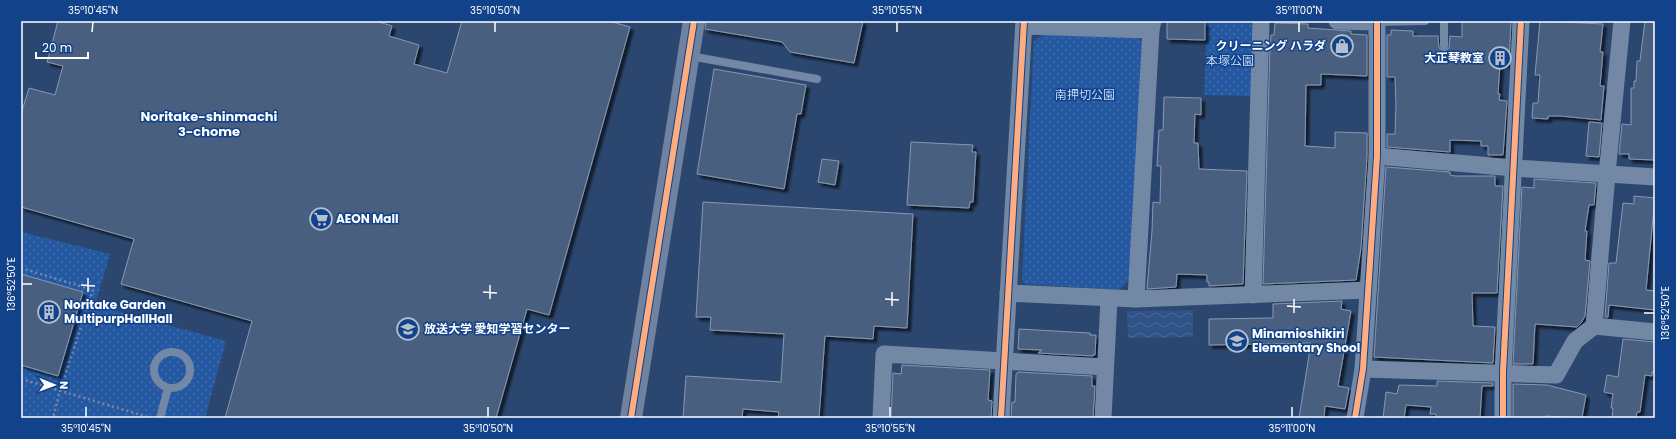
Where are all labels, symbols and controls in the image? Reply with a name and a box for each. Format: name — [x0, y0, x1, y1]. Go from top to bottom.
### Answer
text: 35°10'45"N — [68, 3, 118, 18]
text: 35°10'50"N — [470, 3, 520, 18]
text: 35°10'55"N — [872, 3, 922, 18]
text: 35°11'00"N — [1276, 3, 1322, 18]
shop icon: クリーニング ハラダ — [1329, 33, 1355, 59]
scale bar — [36, 34, 88, 60]
place label: クリーニング ハラダ — [1215, 37, 1326, 54]
text: 20 m — [42, 39, 72, 56]
building icon: 大正琴教室 — [1487, 45, 1513, 71]
place label: 大正琴教室 — [1424, 49, 1484, 66]
park label: 本塚公園 — [1206, 52, 1254, 69]
park label: 南押切公園 — [1055, 86, 1115, 103]
district label: Noritake-shinmachi 3-chome — [141, 107, 278, 141]
supermarket icon: AEON Mall — [308, 206, 334, 232]
place label: AEON Mall — [336, 210, 399, 227]
text: 136°52'50"E — [4, 257, 19, 311]
text: 136°52'50"E — [1658, 286, 1673, 340]
place label: Noritake Garden MultipurpHallHall — [64, 296, 173, 327]
building icon: Noritake Garden MultipurpHallHall — [36, 299, 62, 325]
school or university icon: 放送大学 愛知学習センター — [395, 316, 421, 342]
place label: 放送大学 愛知学習センター — [424, 320, 571, 337]
place label: Minamioshikiri Elementary Shool — [1252, 325, 1360, 356]
school or university icon: Minamioshikiri Elementary Shool — [1224, 328, 1250, 354]
north arrow — [34, 365, 74, 405]
text: N — [56, 381, 72, 389]
text: 35°10'45"N — [61, 421, 111, 436]
text: 35°10'50"N — [463, 421, 513, 436]
text: 35°10'55"N — [865, 421, 915, 436]
text: 35°11'00"N — [1269, 421, 1315, 436]

